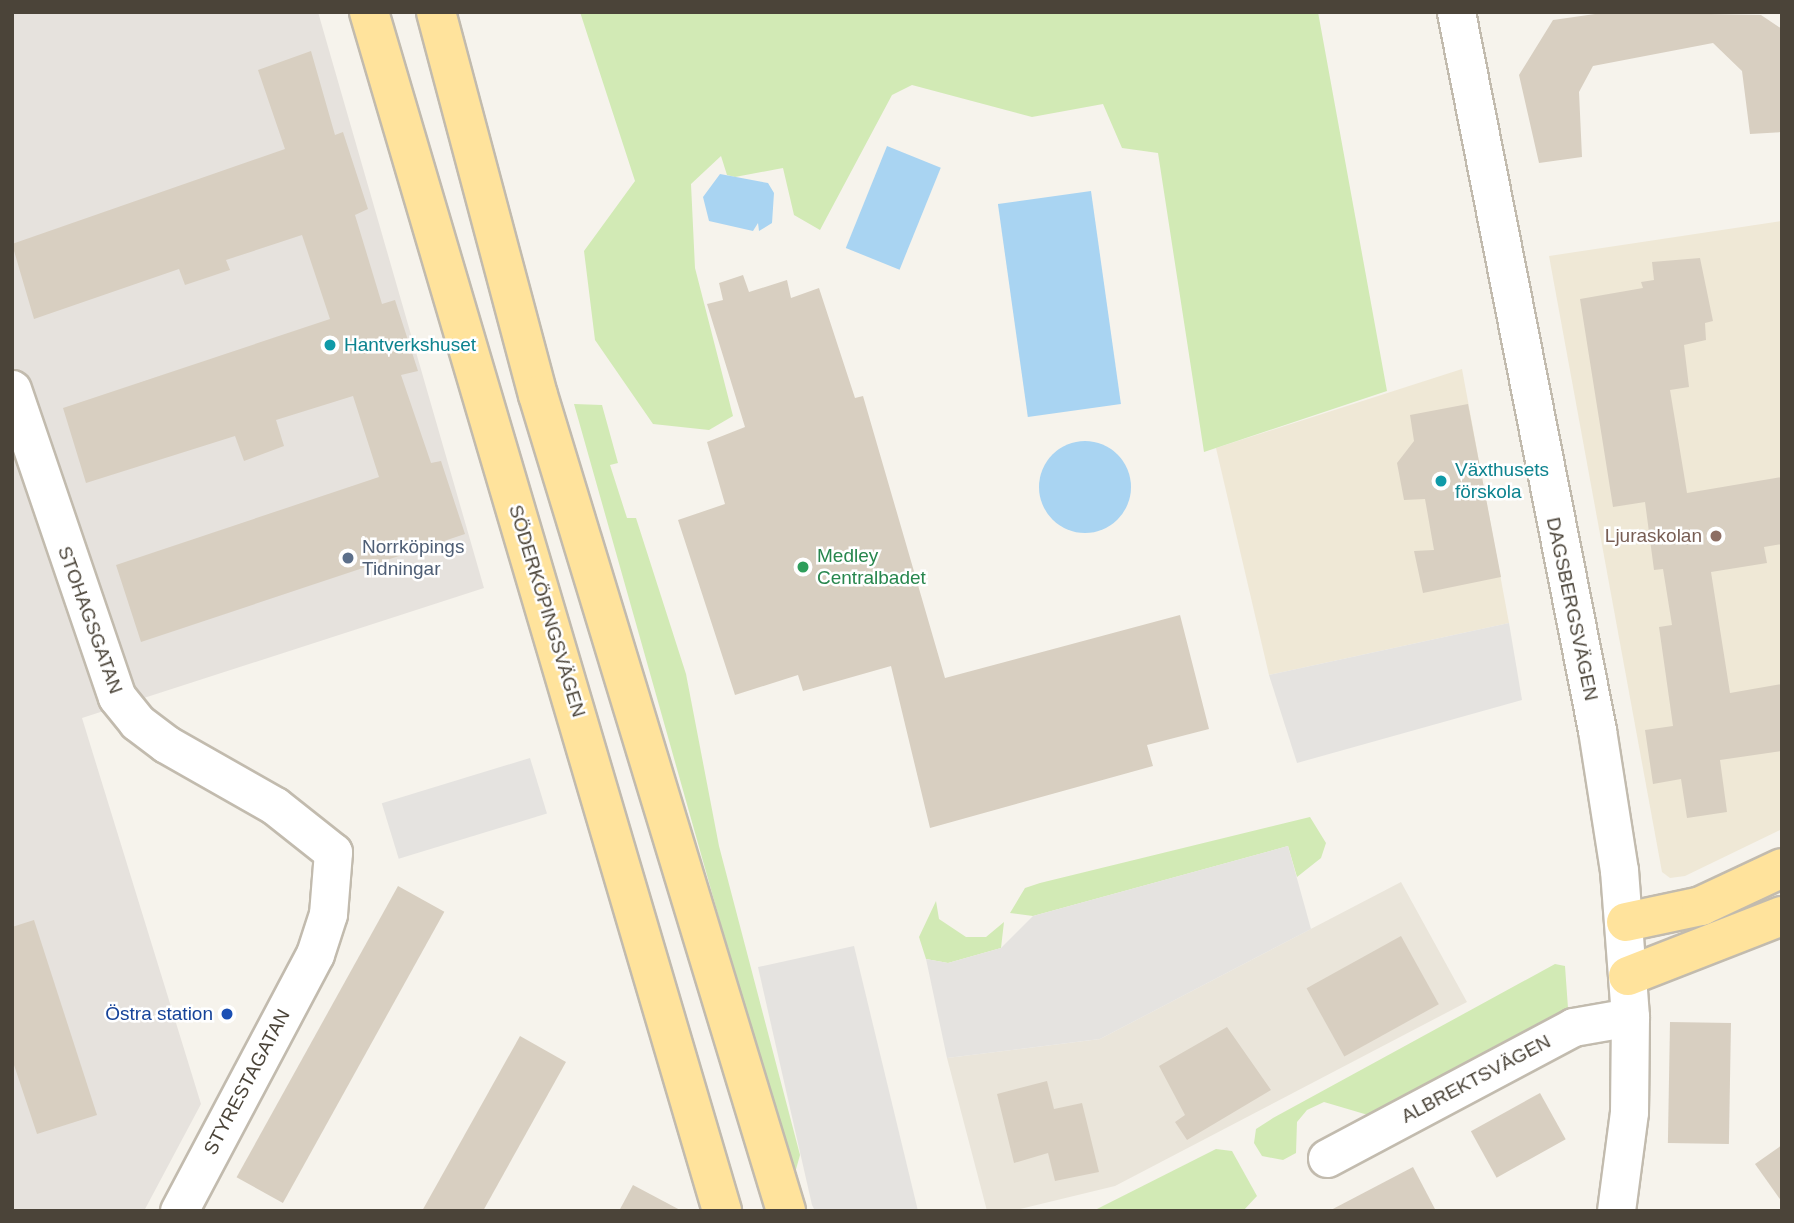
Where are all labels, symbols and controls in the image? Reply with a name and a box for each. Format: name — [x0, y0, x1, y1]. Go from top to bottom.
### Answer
place label: Hantverkshuset — [344, 334, 476, 356]
marker: Hantverkshuset — [322, 337, 338, 353]
place label: Växthusets förskola — [1455, 459, 1549, 503]
marker: Växthusets förskola — [1433, 473, 1449, 489]
street label: SÖDERKÖPINGSVÄGEN — [504, 502, 590, 720]
street label: DAGSBERGSVÄGEN — [1541, 515, 1603, 703]
place label: Ljuraskolan — [1605, 525, 1702, 547]
marker: Ljuraskolan — [1708, 528, 1724, 544]
place label: Norrköpings Tidningar — [362, 536, 464, 580]
street label: STOHAGSGATAN — [53, 543, 127, 697]
place label: Medley Centralbadet — [817, 545, 926, 589]
marker: Norrköpings Tidningar — [340, 550, 356, 566]
marker: Medley Centralbadet — [795, 559, 811, 575]
place label: Östra station — [105, 1003, 213, 1025]
street label: STYRESTAGATAN — [199, 1005, 295, 1159]
marker: Östra station — [219, 1006, 235, 1022]
street label: ALBREKTSVÄGEN — [1397, 1030, 1555, 1128]

